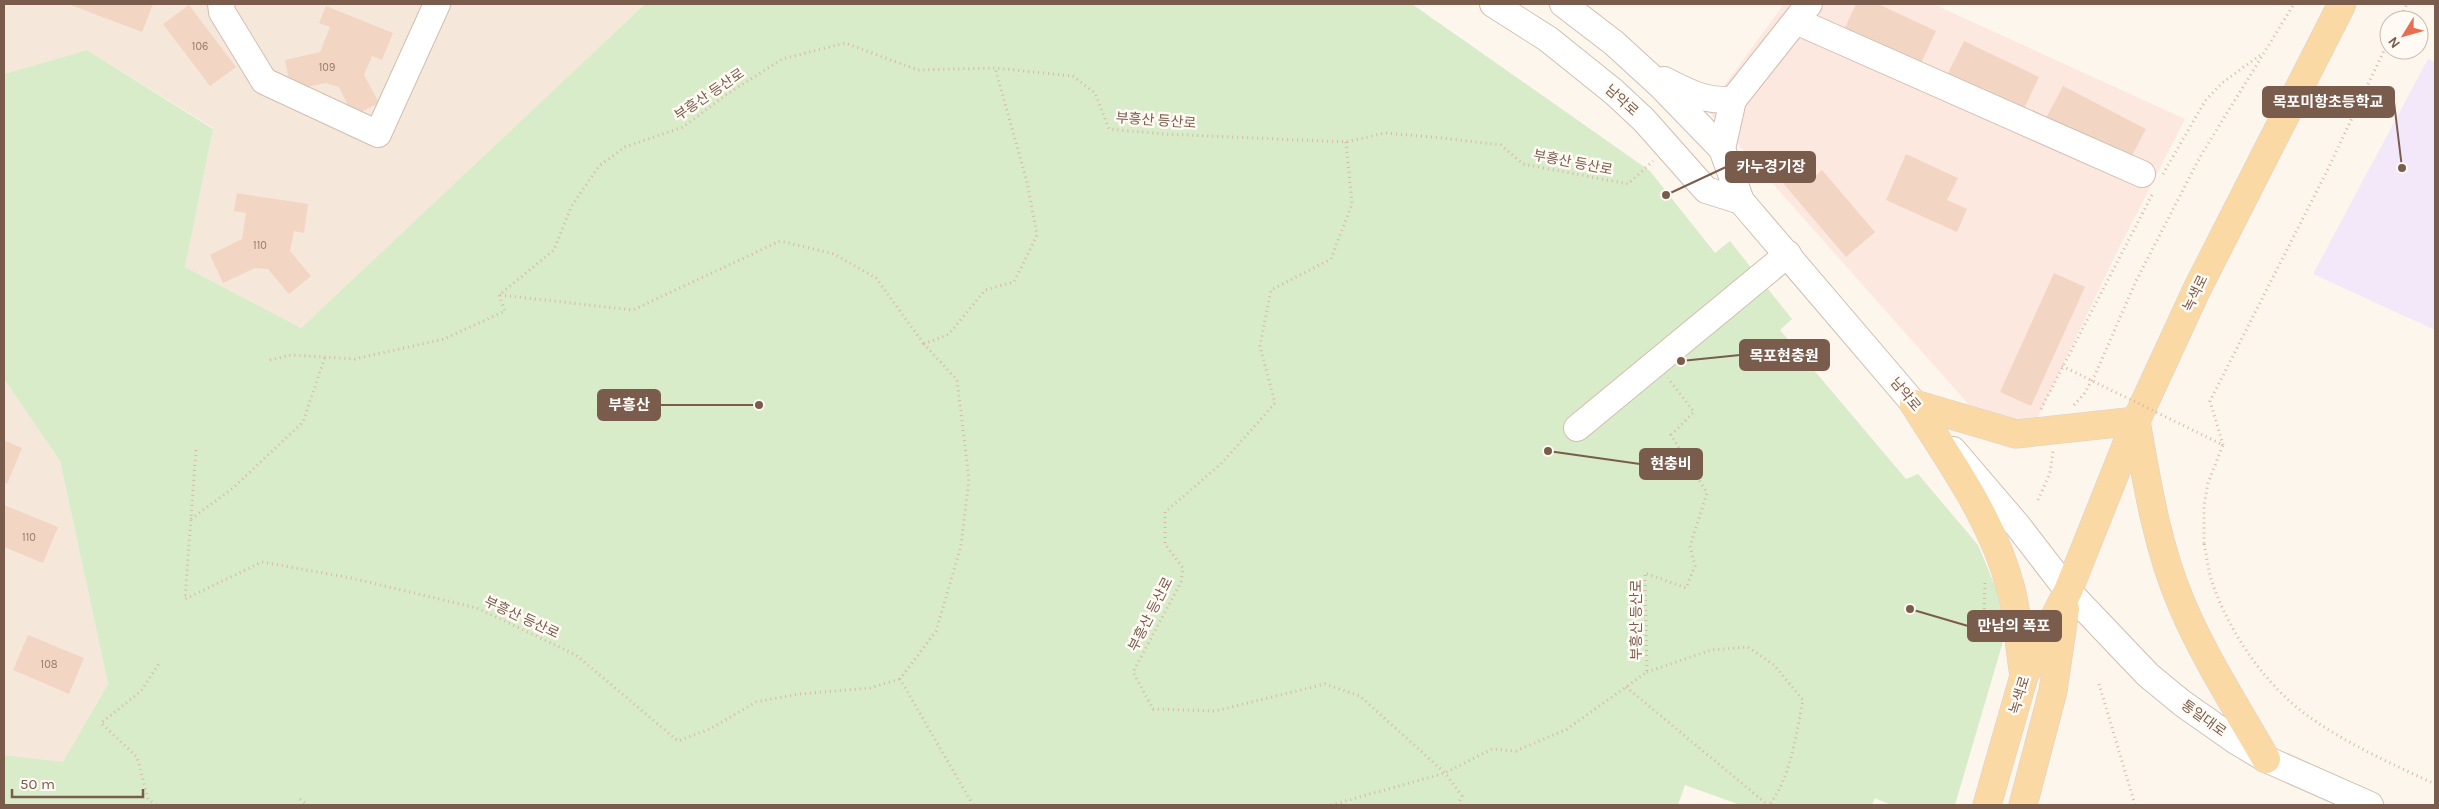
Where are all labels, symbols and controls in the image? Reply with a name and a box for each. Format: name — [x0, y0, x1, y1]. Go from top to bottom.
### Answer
north arrow — [2379, 10, 2429, 60]
text: N — [2384, 33, 2404, 52]
house number: 106 — [192, 40, 208, 53]
house number: 109 — [319, 61, 335, 74]
street label: 부흥산 등산로 — [671, 65, 748, 124]
street label: 남악로 — [1602, 81, 1642, 120]
callout: 목포미항초등학교 — [2263, 87, 2394, 117]
text: 목포미항초등학교 — [2273, 93, 2383, 111]
street label: 부흥산 등산로 — [1115, 109, 1197, 132]
street label: 부흥산 등산로 — [1532, 146, 1614, 179]
callout: 카누경기장 — [1726, 152, 1815, 182]
text: 카누경기장 — [1736, 158, 1806, 176]
house number: 110 — [253, 239, 267, 252]
street label: 녹색로 — [2179, 272, 2212, 314]
callout: 목포현충원 — [1740, 340, 1829, 370]
text: 목포현충원 — [1749, 347, 1819, 365]
street label: 남악로 — [1887, 374, 1925, 415]
callout: 부흥산 — [598, 390, 660, 420]
text: 부흥산 — [608, 396, 650, 414]
callout: 현충비 — [1640, 449, 1702, 479]
text: 현충비 — [1650, 455, 1692, 473]
house number: 110 — [22, 531, 36, 544]
street label: 부흥산 등산로 — [1125, 574, 1176, 654]
street label: 부흥산 등산로 — [1628, 580, 1645, 660]
street label: 부흥산 등산로 — [482, 593, 562, 642]
callout: 만남의 폭포 — [1968, 611, 2061, 641]
text: 만남의 폭포 — [1978, 617, 2051, 635]
house number: 108 — [41, 658, 58, 671]
street label: 녹색로 — [2006, 674, 2033, 716]
street label: 통일대로 — [2178, 696, 2230, 740]
scale bar — [12, 766, 144, 798]
text: 50 m — [20, 775, 55, 793]

